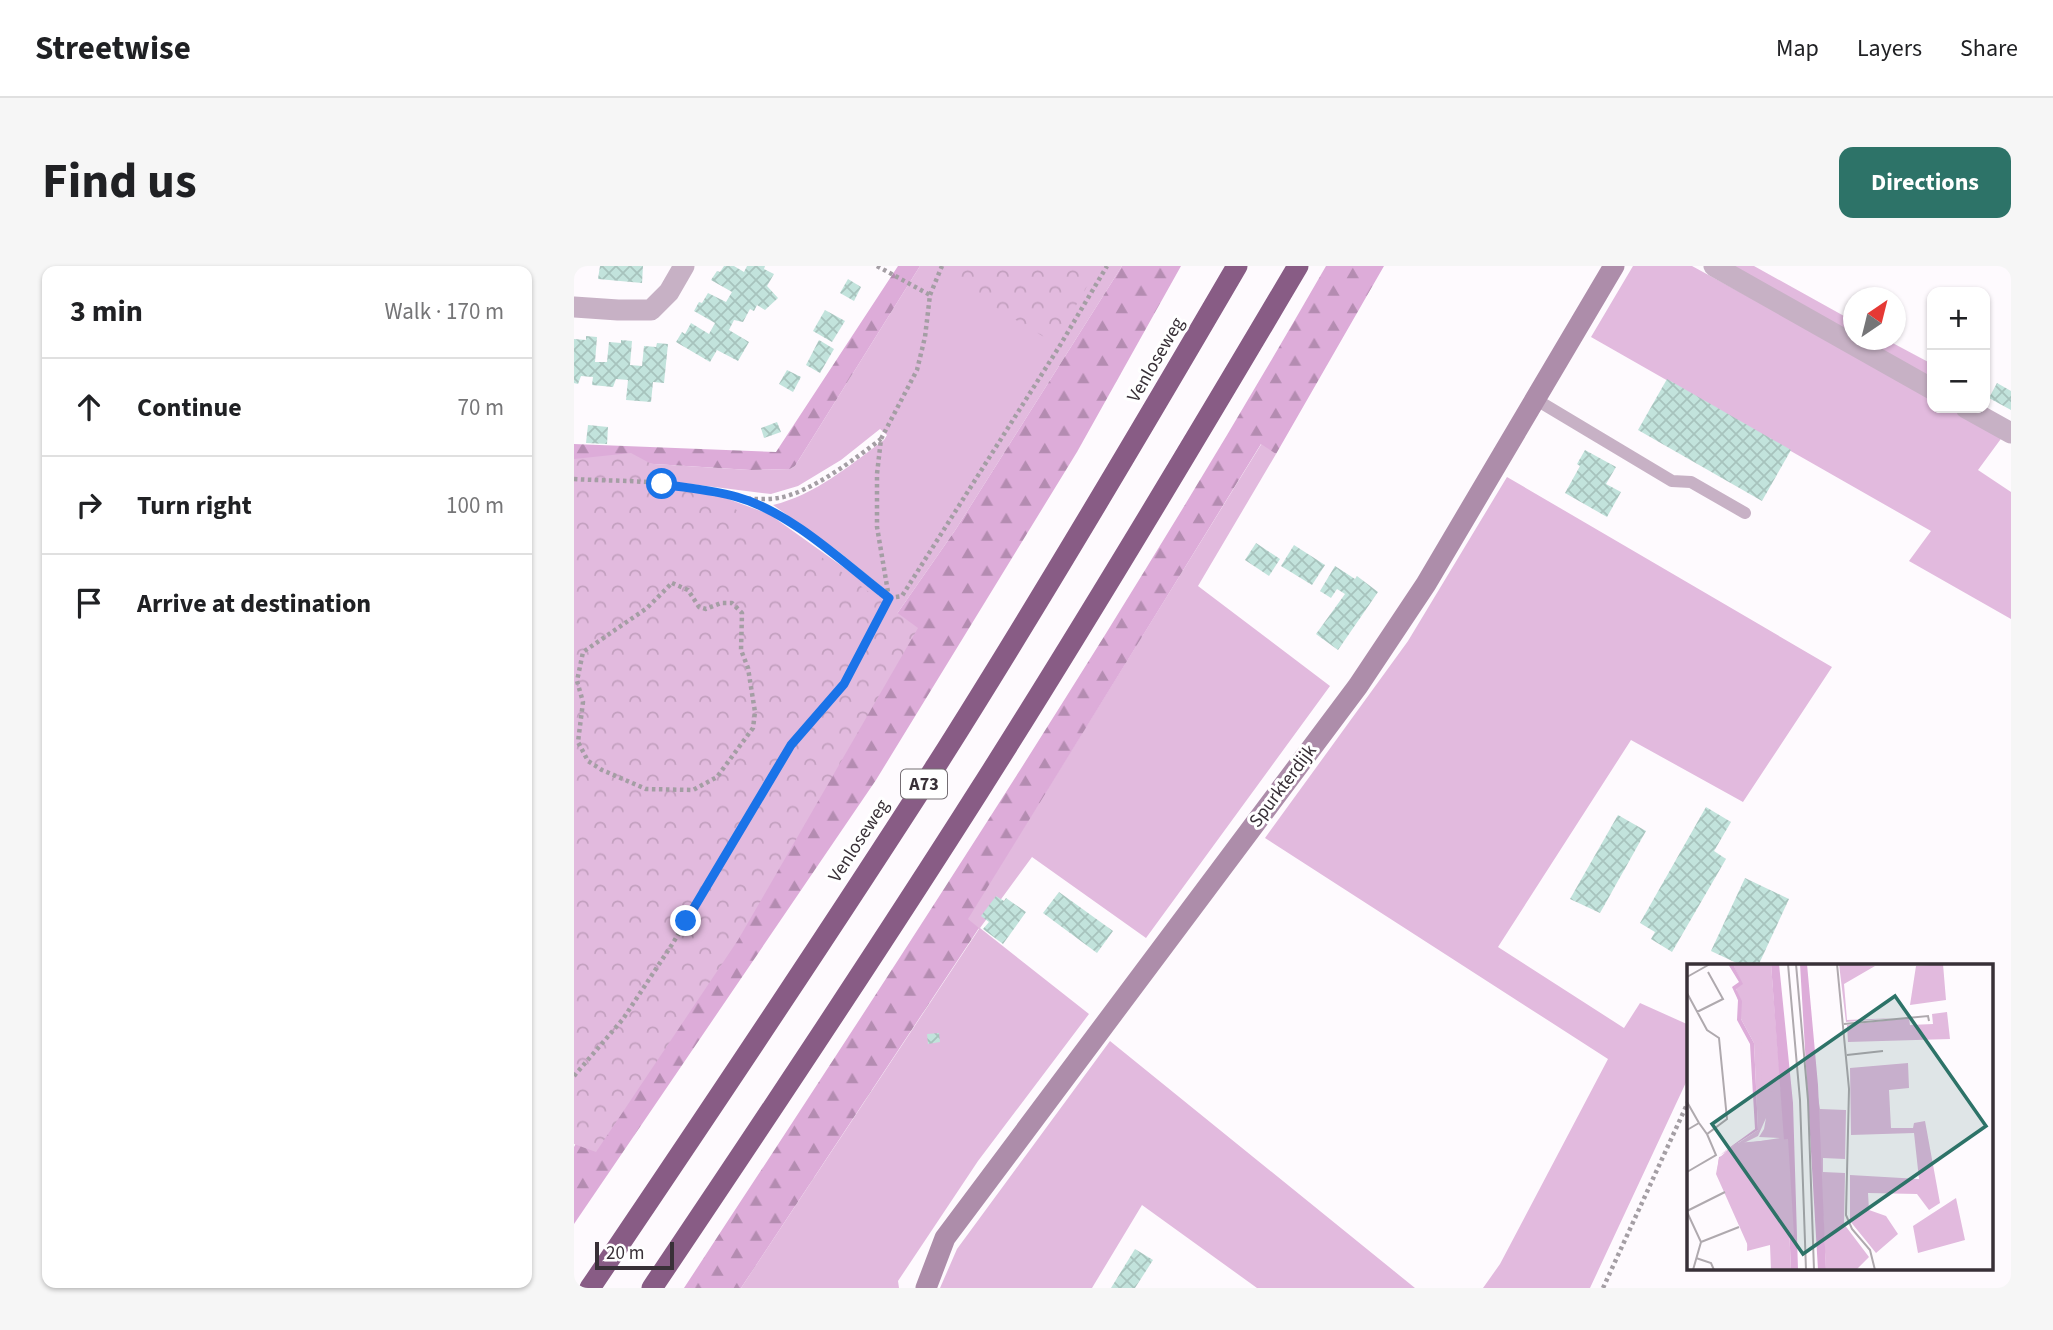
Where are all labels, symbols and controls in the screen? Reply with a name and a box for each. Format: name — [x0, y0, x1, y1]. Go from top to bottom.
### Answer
text: Streetwise — [35, 25, 191, 72]
text: Map — [1776, 31, 1819, 66]
text: Layers — [1857, 31, 1922, 66]
text: Share — [1960, 31, 2018, 66]
text: Find us — [42, 147, 197, 217]
button: Directions — [1839, 147, 2011, 218]
north arrow — [1843, 287, 1906, 350]
map controls — [1927, 287, 1990, 413]
button: + — [1927, 287, 1990, 350]
text: 3 min — [70, 290, 143, 333]
text: Walk · 170 m — [385, 295, 504, 328]
street label: Venloseweg — [1121, 312, 1191, 408]
button: − — [1927, 350, 1990, 413]
icon: ahead — [70, 388, 108, 426]
text: Continue — [137, 389, 242, 426]
text: 70 m — [457, 391, 504, 424]
route start — [646, 468, 677, 499]
icon: right — [70, 486, 108, 524]
text: Turn right — [137, 487, 252, 524]
text: 100 m — [446, 489, 504, 522]
icon: arrive — [70, 584, 108, 622]
text: Arrive at destination — [137, 585, 371, 622]
street label: Spurkterdijk — [1243, 738, 1324, 833]
road number: A73 — [901, 770, 947, 798]
street label: Venloseweg — [822, 794, 896, 888]
route end — [670, 905, 701, 936]
inset map — [1687, 964, 1994, 1270]
scale bar — [595, 1239, 674, 1271]
text: 20 m — [606, 1240, 644, 1267]

